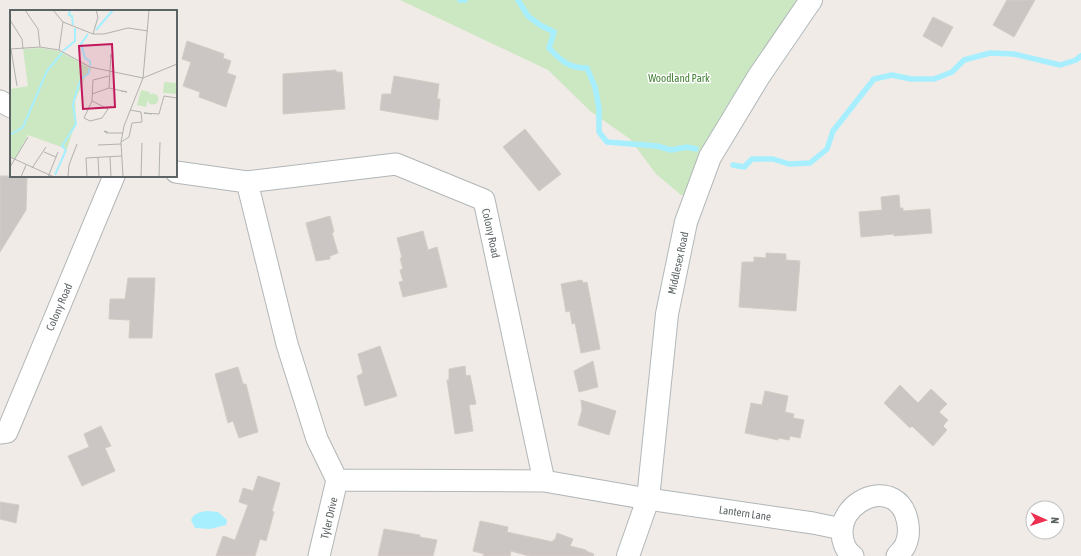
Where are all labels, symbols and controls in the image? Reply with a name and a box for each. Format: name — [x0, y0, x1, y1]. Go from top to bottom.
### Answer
inset map — [10, 10, 177, 177]
park label: Woodland Park — [648, 72, 710, 84]
street label: Colony Road — [480, 207, 502, 259]
street label: Middlesex Road — [665, 231, 691, 295]
street label: Colony Road — [44, 281, 74, 333]
street label: Tyler Drive — [318, 496, 340, 540]
north arrow — [1025, 500, 1065, 540]
street label: Lantern Lane — [718, 503, 772, 523]
text: N — [1049, 517, 1061, 524]

